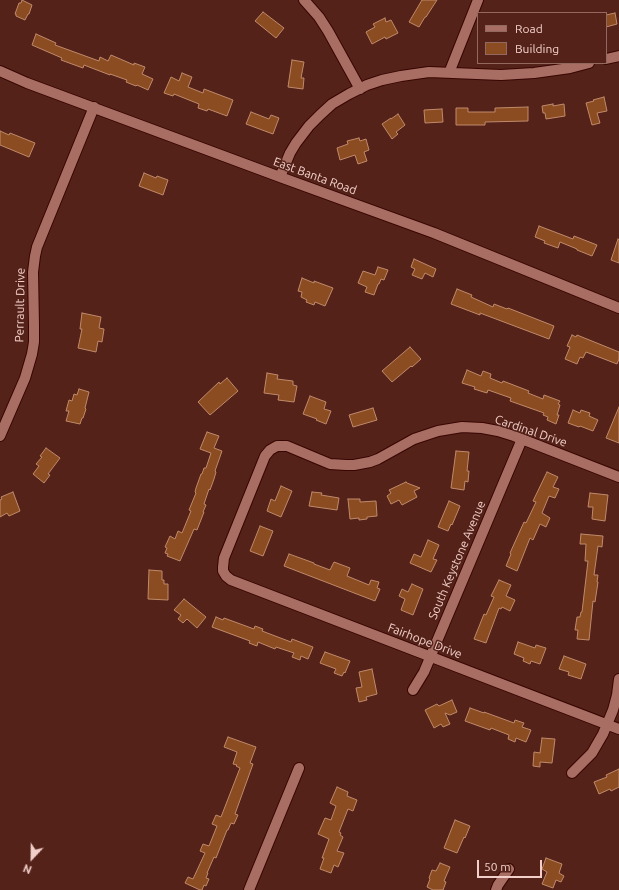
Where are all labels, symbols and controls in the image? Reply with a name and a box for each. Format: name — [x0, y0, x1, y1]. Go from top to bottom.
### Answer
legend — [477, 12, 607, 64]
text: Road — [515, 22, 543, 35]
text: Building — [515, 42, 559, 55]
street label: East Banta Road — [271, 154, 359, 198]
street label: Perrault Drive — [12, 268, 28, 342]
street label: Cardinal Drive — [493, 412, 569, 450]
street label: South Keystone Avenue — [425, 498, 489, 622]
street label: Fairhope Drive — [386, 620, 464, 662]
north arrow — [12, 838, 52, 878]
scale bar — [479, 852, 544, 878]
text: 50 m — [484, 860, 511, 873]
text: N — [21, 862, 34, 876]

